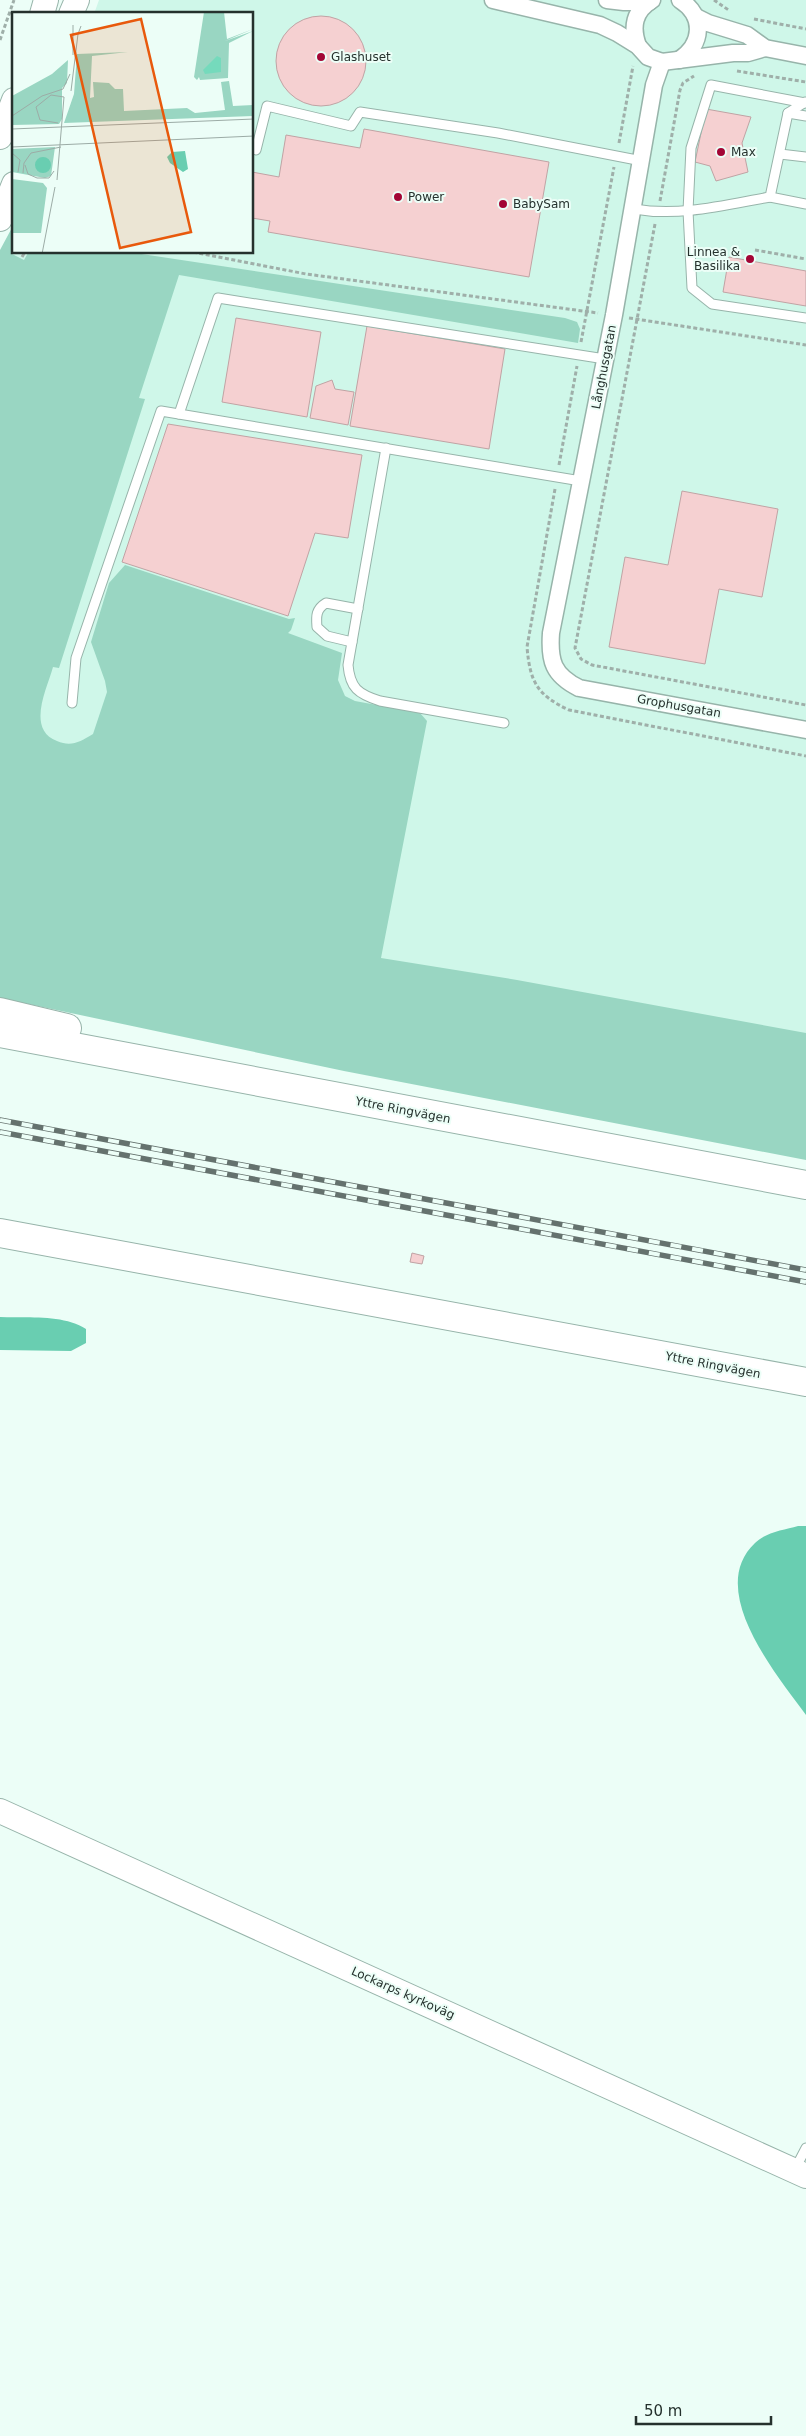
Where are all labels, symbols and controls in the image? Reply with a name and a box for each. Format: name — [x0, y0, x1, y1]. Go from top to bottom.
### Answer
inset map — [12, 12, 254, 254]
place label: Glashuset — [331, 50, 391, 64]
marker: Glashuset — [315, 51, 327, 63]
place label: Max — [731, 145, 756, 159]
marker: Max — [715, 146, 727, 158]
place label: Power — [408, 190, 444, 204]
marker: Power — [392, 191, 404, 203]
place label: BabySam — [513, 197, 570, 211]
marker: BabySam — [497, 198, 509, 210]
place label: Linnea & Basilika — [687, 245, 740, 273]
marker: Linnea & Basilika — [744, 253, 756, 265]
street label: Långhusgatan — [589, 324, 619, 410]
street label: Grophusgatan — [636, 692, 722, 720]
street label: Yttre Ringvägen — [353, 1094, 452, 1126]
street label: Yttre Ringvägen — [663, 1349, 762, 1381]
street label: Lockarps kyrkoväg — [349, 1964, 457, 2022]
scale bar — [636, 2394, 771, 2426]
text: 50 m — [644, 2402, 682, 2420]

